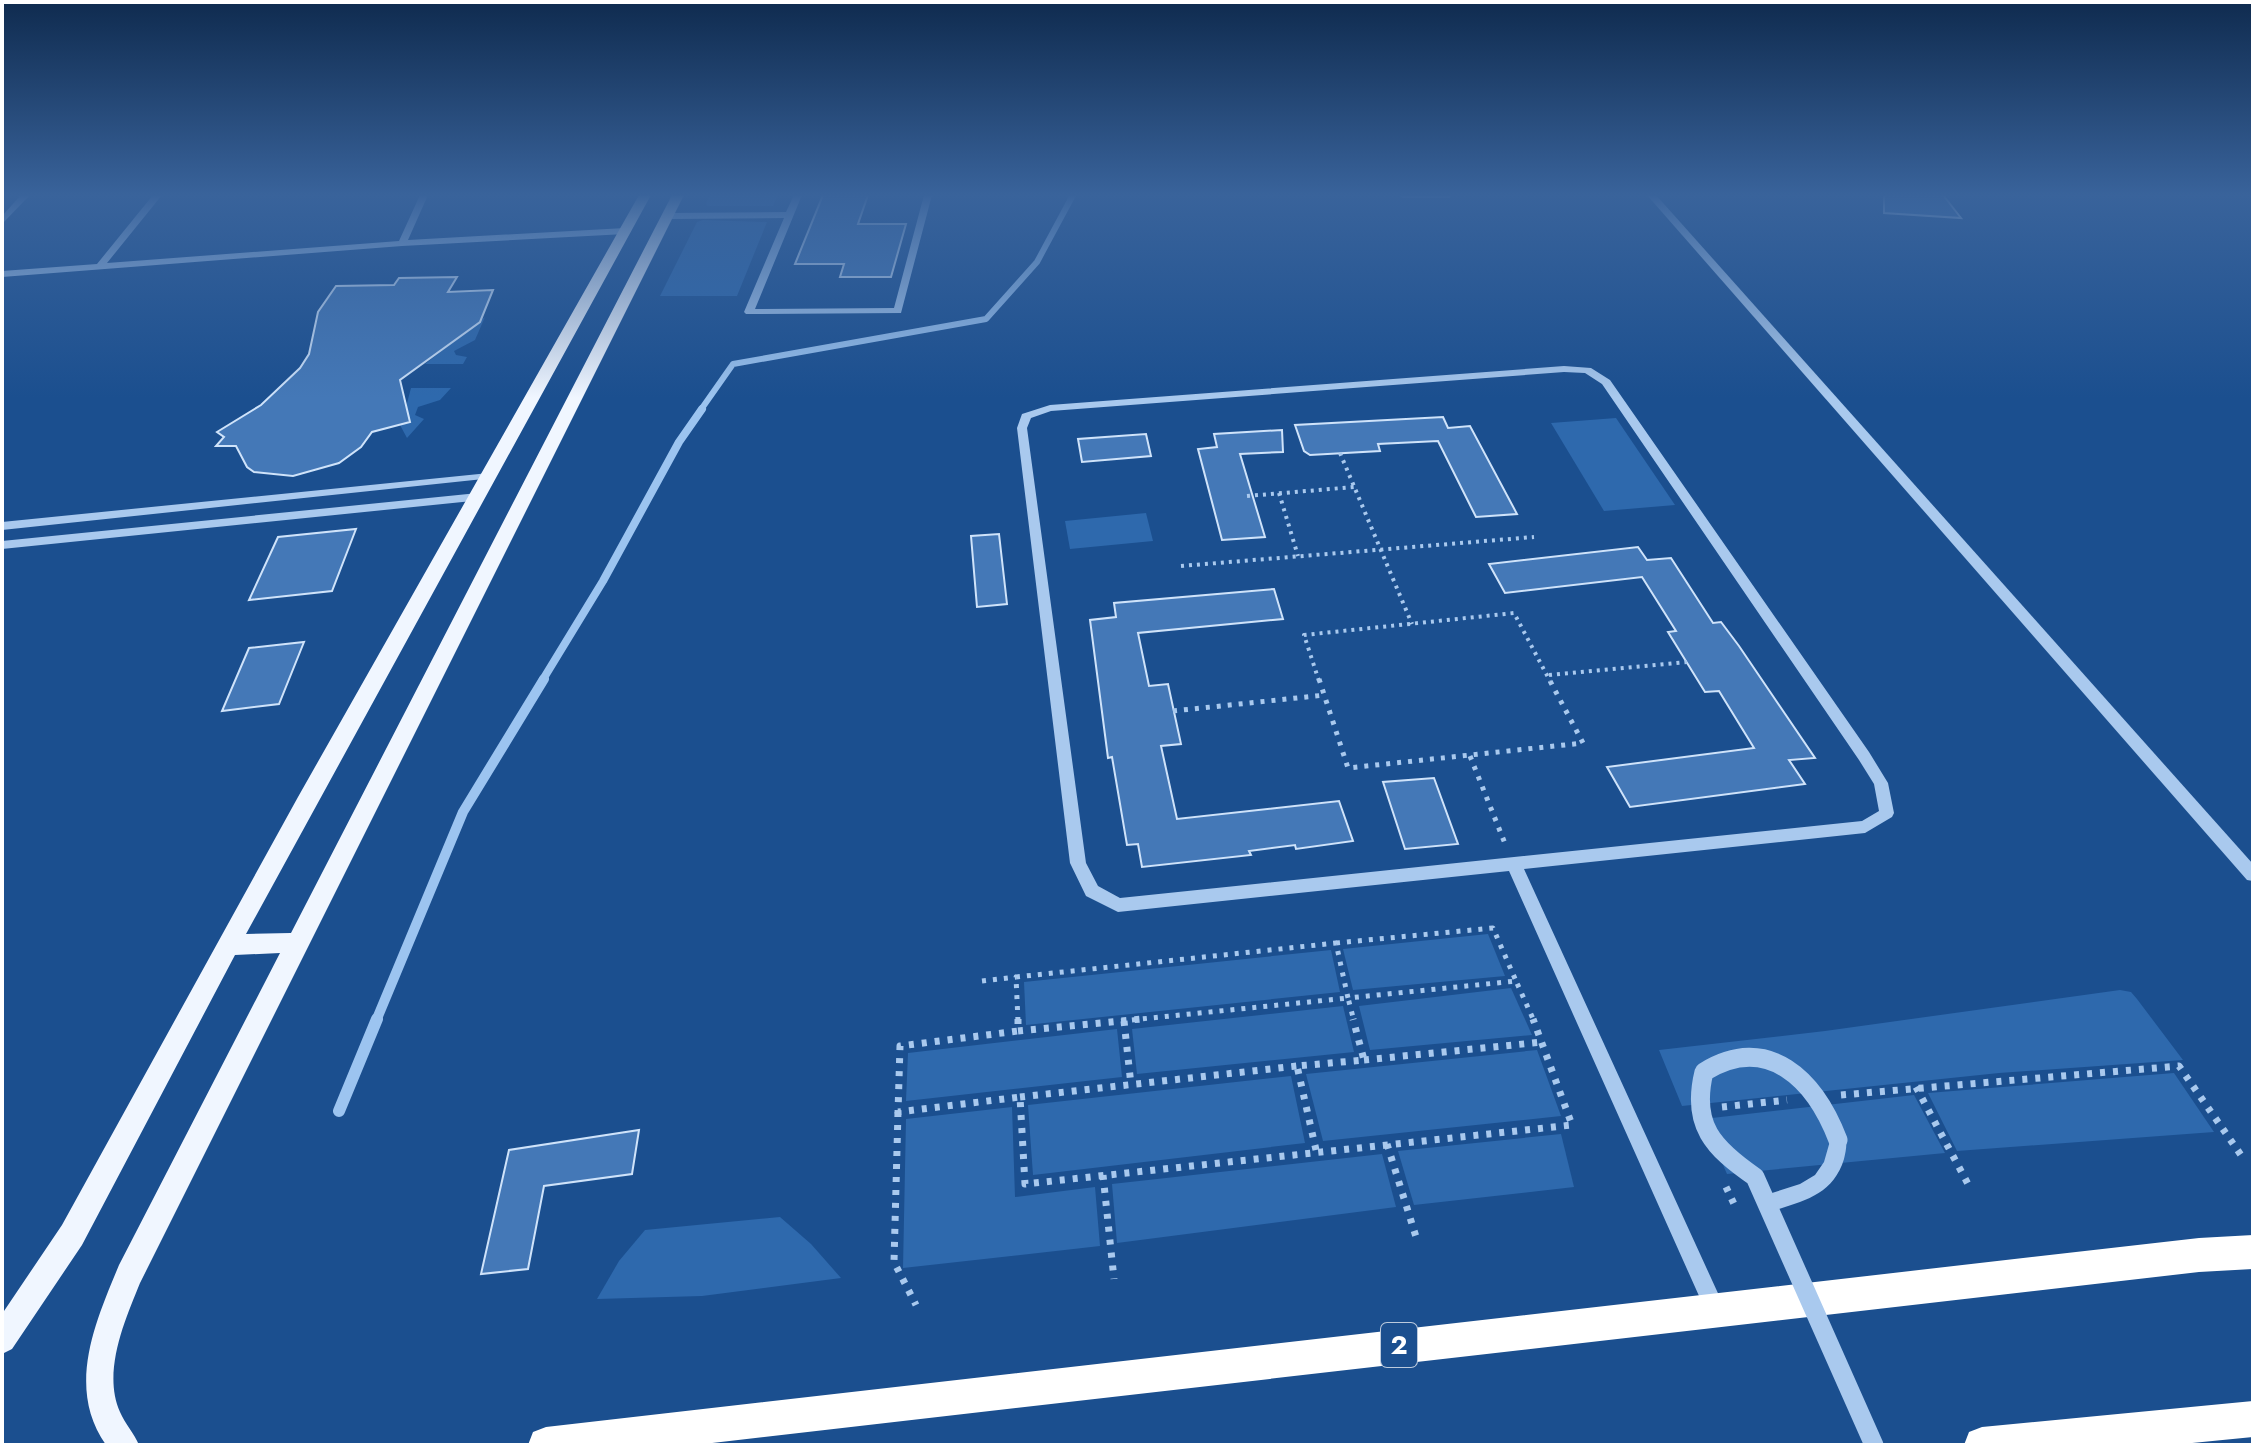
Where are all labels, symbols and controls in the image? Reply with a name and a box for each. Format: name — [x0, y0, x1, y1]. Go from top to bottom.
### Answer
road number: 2 — [1381, 1323, 1417, 1367]

